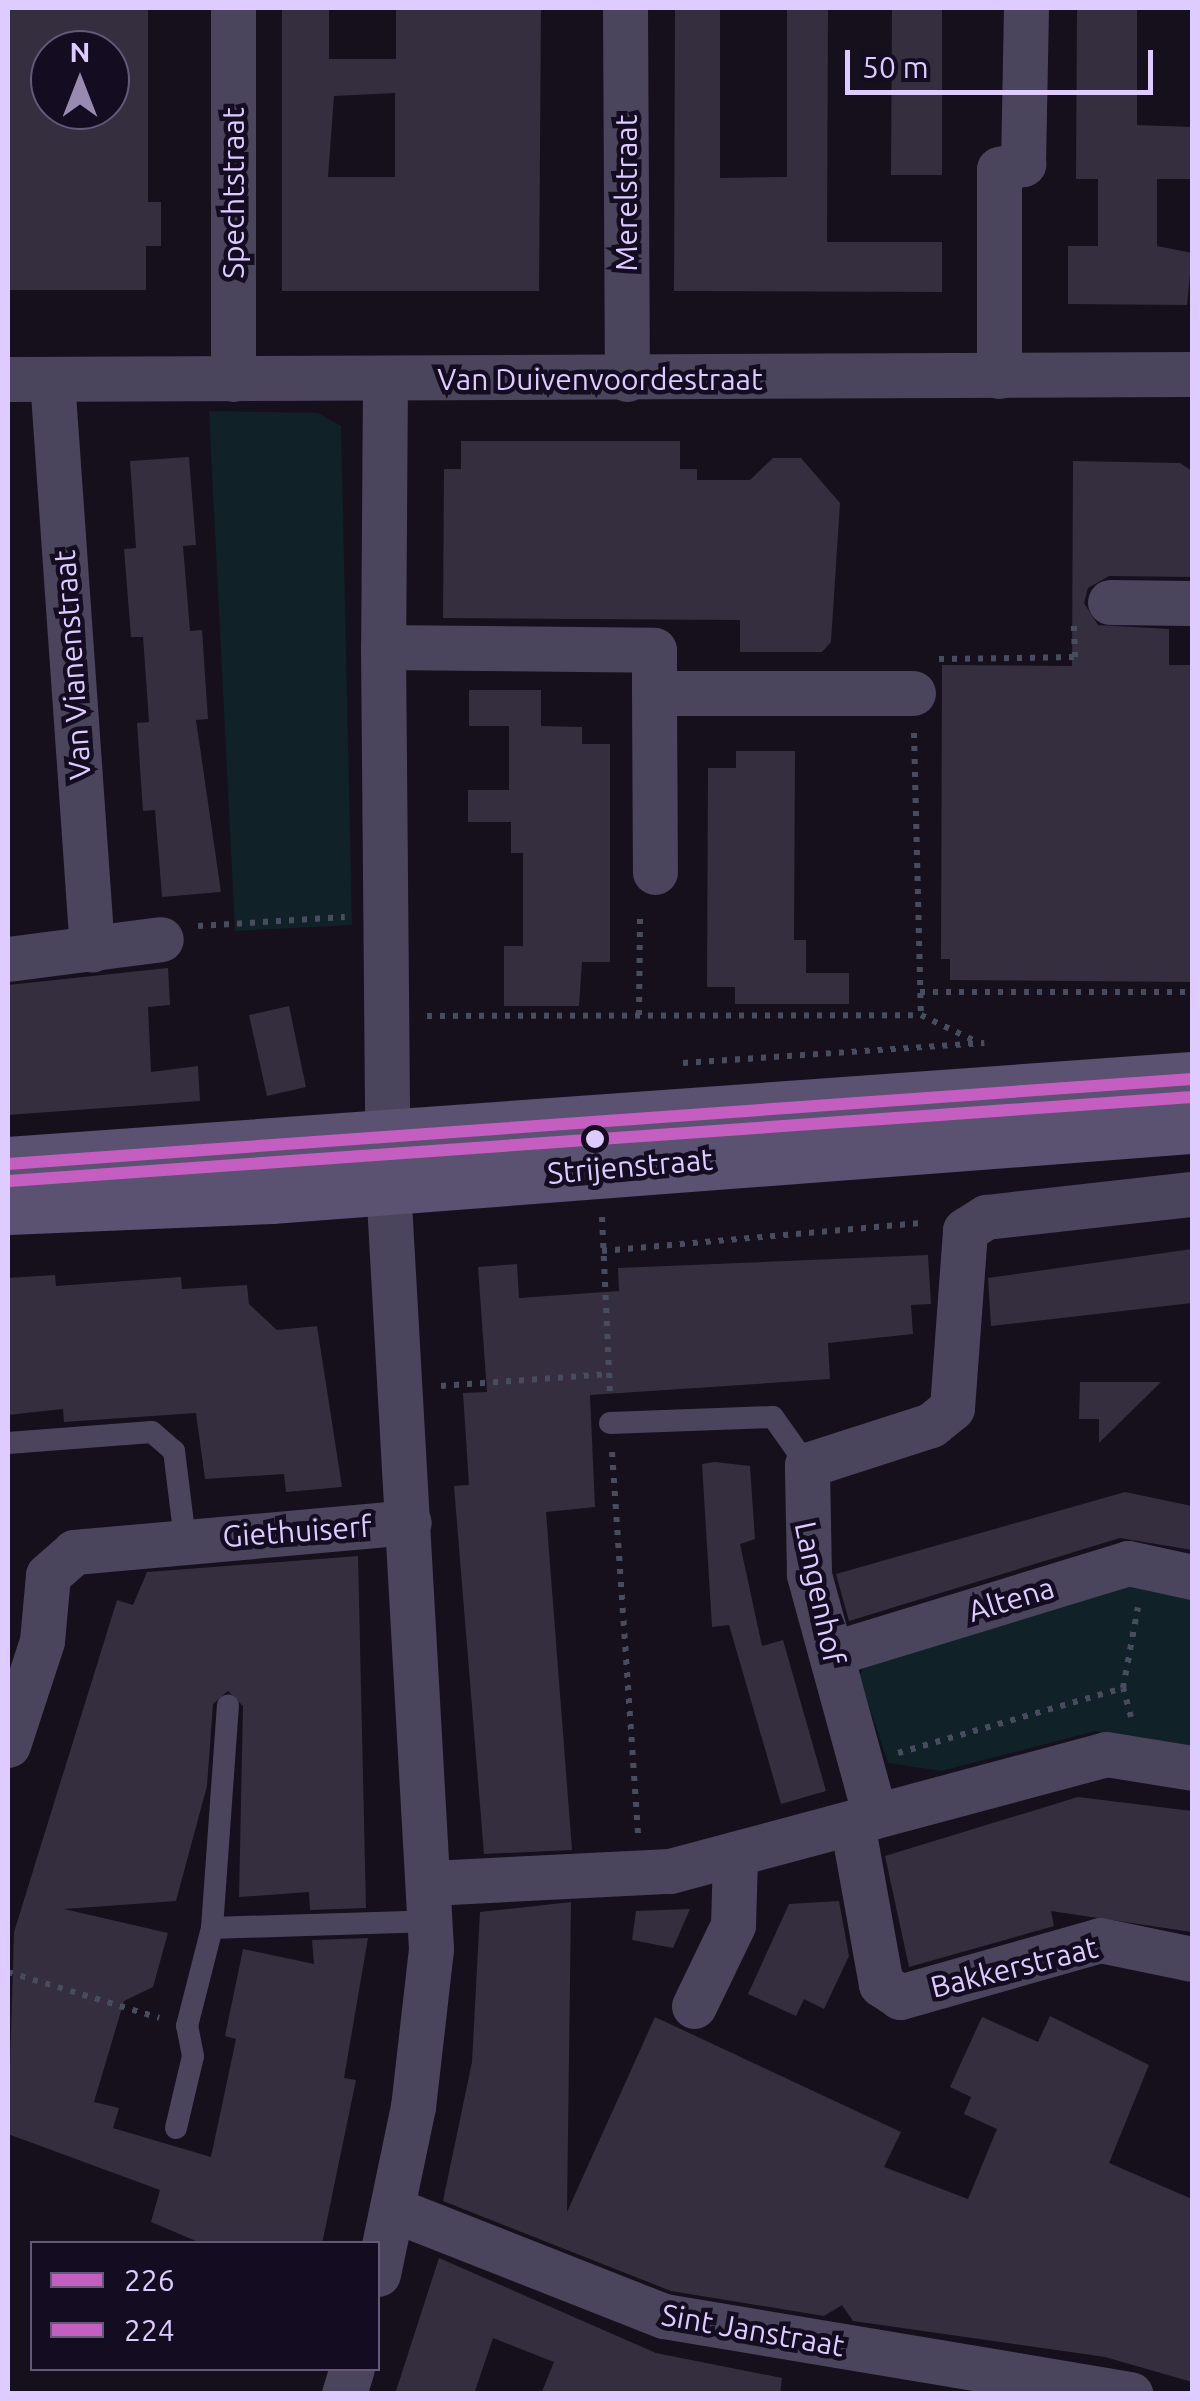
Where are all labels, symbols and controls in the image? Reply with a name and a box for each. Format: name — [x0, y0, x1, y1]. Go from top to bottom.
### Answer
north arrow — [30, 30, 130, 130]
scale bar — [850, 30, 1158, 92]
text: N — [70, 36, 90, 67]
text: 50 m — [862, 50, 929, 84]
street label: Spechtstraat — [215, 107, 251, 279]
street label: Merelstraat — [608, 114, 644, 272]
street label: Van Duivenvoordestraat — [437, 361, 763, 397]
street label: Van Vianenstraat — [46, 549, 98, 781]
unlabelled marker — [585, 1129, 605, 1149]
street label: Strijenstraat — [546, 1141, 714, 1191]
street label: Giethuiserf — [221, 1508, 373, 1554]
street label: Langenhof — [787, 1518, 853, 1668]
street label: Altena — [964, 1569, 1058, 1629]
street label: Bakkerstraat — [927, 1929, 1101, 2005]
legend — [30, 2241, 380, 2371]
text: 226 — [124, 2263, 175, 2297]
street label: Sint Janstraat — [659, 2296, 847, 2364]
text: 224 — [124, 2313, 175, 2347]

